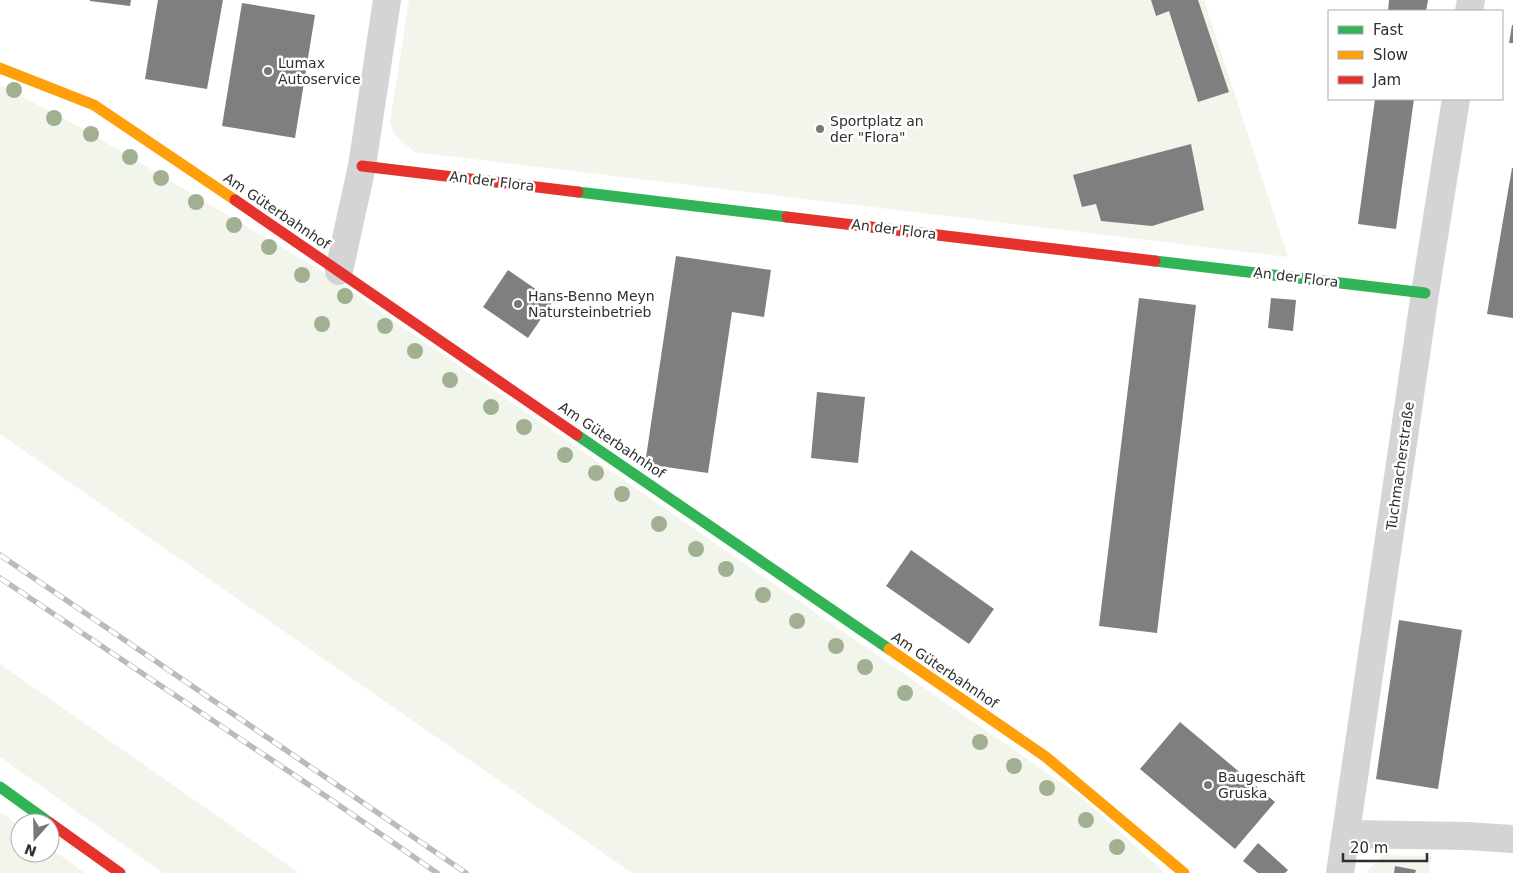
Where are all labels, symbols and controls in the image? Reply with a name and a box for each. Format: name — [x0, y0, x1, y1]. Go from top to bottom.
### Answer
legend — [1328, 10, 1503, 100]
text: Fast — [1373, 21, 1403, 39]
text: Slow — [1373, 46, 1408, 64]
place label: Lumax Autoservice — [278, 55, 361, 87]
marker: Lumax Autoservice — [262, 65, 274, 77]
text: Jam — [1372, 71, 1401, 89]
place label: Sportplatz an der "Flora" — [830, 113, 924, 145]
marker: Sportplatz an der "Flora" — [814, 123, 826, 135]
street label: An der Flora — [449, 168, 535, 194]
street label: Am Güterbahnhof — [221, 169, 334, 253]
street label: An der Flora — [851, 216, 937, 242]
street label: An der Flora — [1253, 264, 1339, 290]
place label: Hans-Benno Meyn Natursteinbetrieb — [528, 288, 655, 320]
marker: Hans-Benno Meyn Natursteinbetrieb — [512, 298, 524, 310]
street label: Am Güterbahnhof — [556, 398, 669, 482]
street label: Tuchmacherstraße — [1383, 401, 1417, 532]
street label: Am Güterbahnhof — [889, 628, 1002, 712]
place label: Baugeschäft Gruska — [1218, 769, 1306, 801]
marker: Baugeschäft Gruska — [1202, 779, 1214, 791]
north arrow — [10, 813, 60, 863]
scale bar — [1343, 830, 1427, 862]
text: 20 m — [1350, 839, 1388, 857]
text: N — [22, 841, 39, 860]

